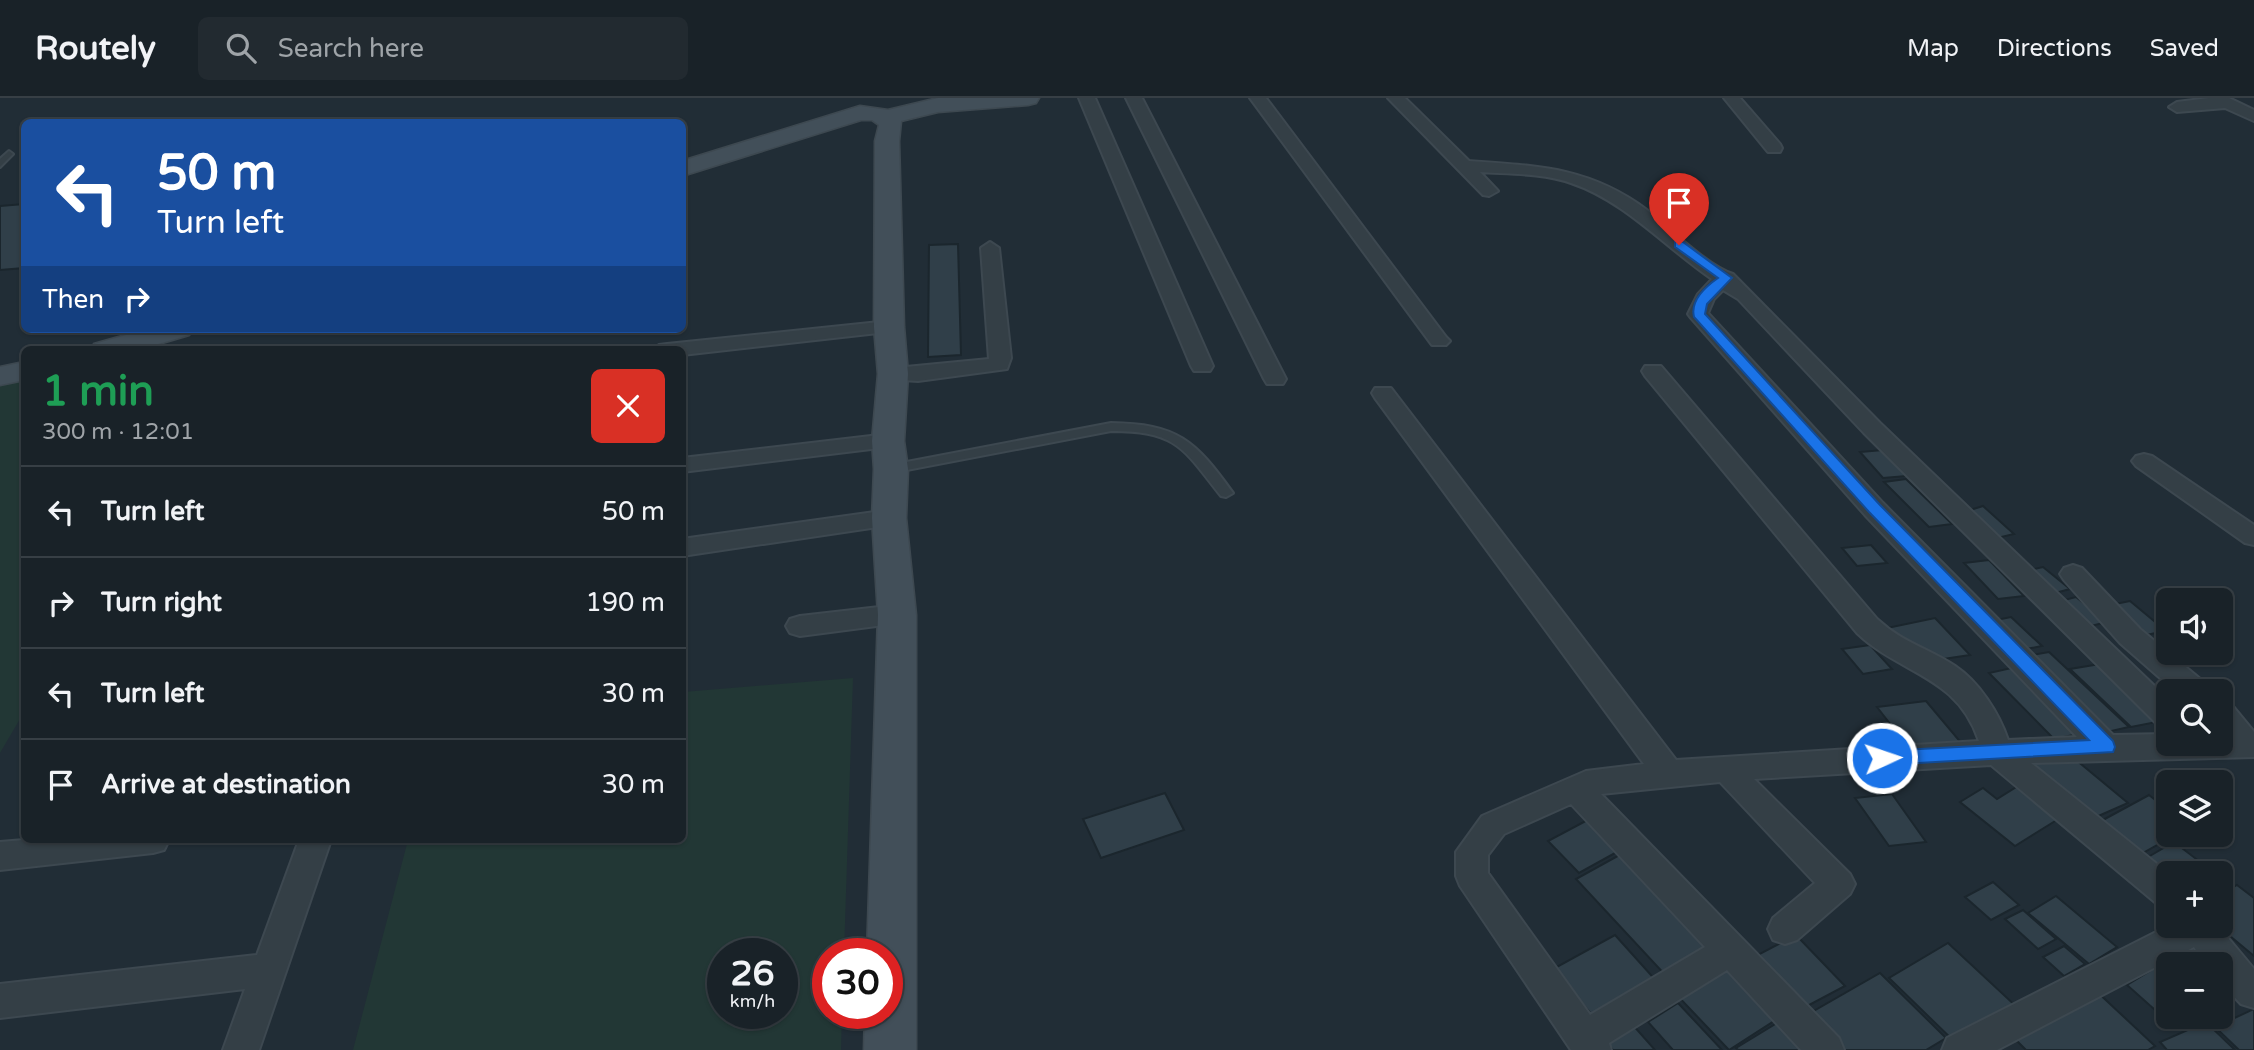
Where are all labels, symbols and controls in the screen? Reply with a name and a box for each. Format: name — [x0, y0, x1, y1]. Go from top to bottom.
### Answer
search box — [198, 17, 688, 80]
text: Routely — [35, 29, 156, 68]
icon: search — [222, 29, 260, 67]
text: Search here — [278, 33, 424, 64]
text: Map — [1907, 34, 1959, 63]
text: Directions — [1997, 34, 2112, 63]
text: Saved — [2150, 34, 2219, 63]
text: 50 m — [157, 144, 276, 203]
icon: left — [42, 147, 133, 238]
pin — [1649, 173, 1709, 245]
icon: arrive — [1660, 184, 1698, 222]
text: Turn left — [157, 204, 284, 242]
icon: right — [118, 280, 156, 318]
text: Then — [42, 284, 104, 315]
text: 1 min — [42, 366, 154, 417]
button: close — [591, 369, 665, 443]
text: 300 m · 12:01 — [42, 418, 194, 446]
icon: left — [42, 493, 80, 531]
text: Turn left — [101, 496, 204, 527]
text: 50 m — [602, 496, 665, 527]
icon: right — [42, 584, 80, 622]
text: Turn right — [101, 587, 222, 618]
text: 190 m — [585, 587, 665, 618]
map controls — [2156, 588, 2233, 1029]
button: sound — [2156, 588, 2233, 665]
icon: left — [42, 675, 80, 713]
text: Turn left — [101, 678, 204, 709]
text: 30 m — [602, 678, 665, 709]
button: search — [2156, 679, 2233, 756]
position arrow — [1845, 721, 1919, 795]
icon: arrive — [42, 766, 80, 804]
text: Arrive at destination — [101, 769, 351, 800]
text: 30 m — [602, 769, 665, 800]
button: layers — [2156, 770, 2233, 847]
button: + — [2156, 861, 2233, 938]
speed limit sign: 30 — [812, 938, 903, 1029]
button: − — [2156, 952, 2233, 1029]
text: 26 — [731, 953, 774, 995]
text: km/h — [730, 990, 775, 1012]

